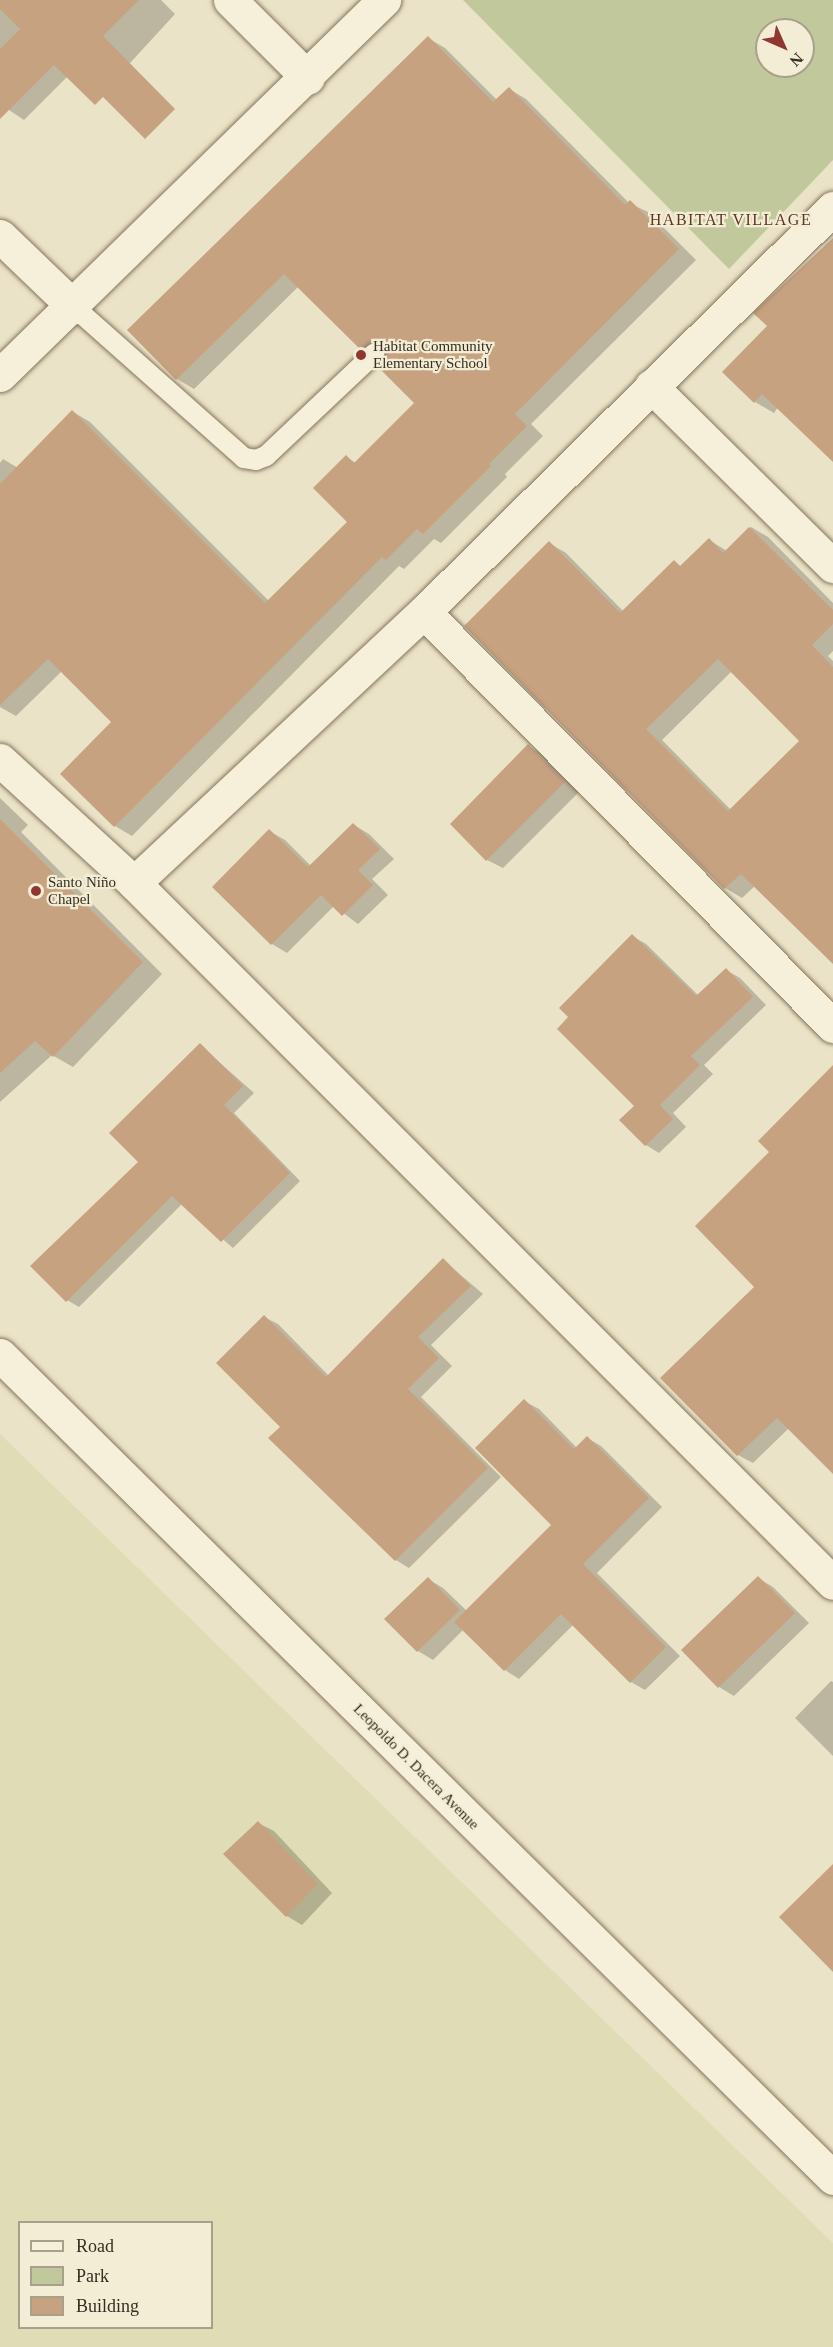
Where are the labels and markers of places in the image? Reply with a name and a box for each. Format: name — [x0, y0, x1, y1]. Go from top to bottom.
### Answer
place label: Habitat Community Elementary School — [373, 337, 493, 372]
marker: Habitat Community Elementary School — [354, 348, 368, 362]
place label: Santo Niño Chapel — [48, 873, 116, 908]
marker: Santo Niño Chapel — [29, 884, 43, 898]

